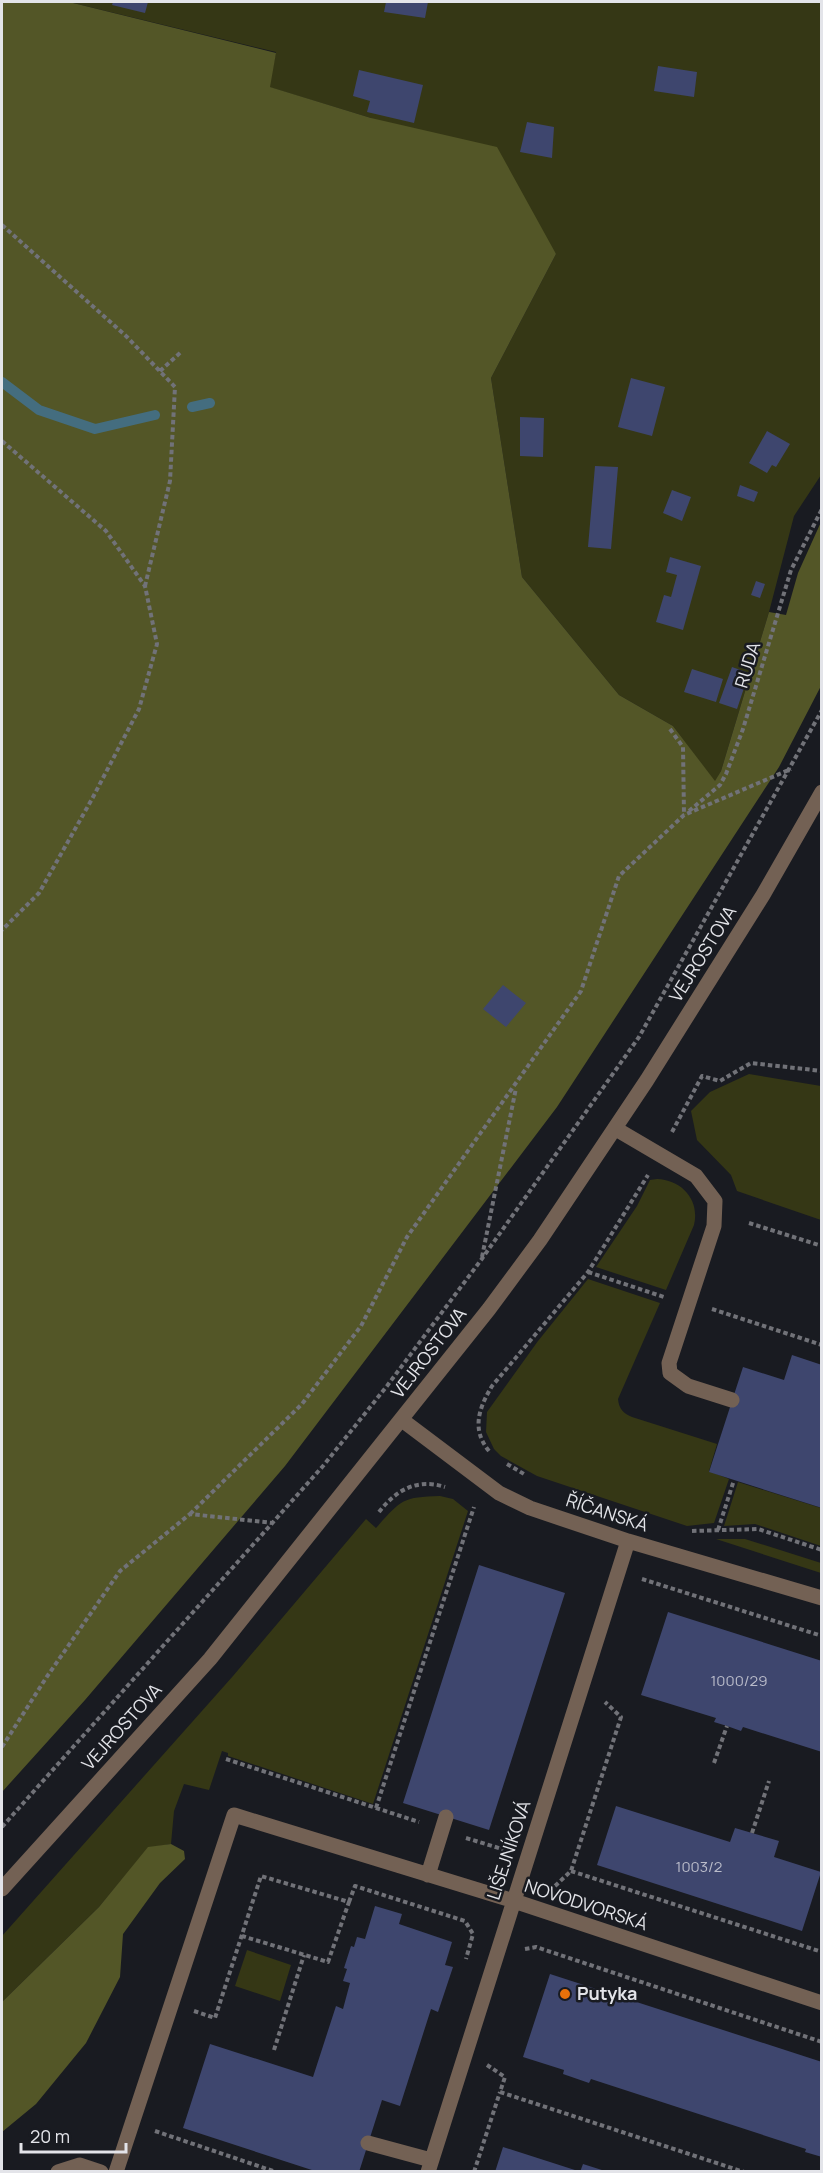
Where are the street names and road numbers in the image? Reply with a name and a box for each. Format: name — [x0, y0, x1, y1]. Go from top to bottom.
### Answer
street label: RUDA — [729, 638, 766, 691]
street label: VEJROSTOVA — [663, 900, 742, 1006]
street label: VEJROSTOVA — [385, 1302, 472, 1403]
street label: ŘÍČANSKÁ — [563, 1488, 652, 1537]
street label: VEJROSTOVA — [76, 1677, 167, 1775]
street label: LIŠEJNÍKOVÁ — [481, 1796, 536, 1902]
street label: NOVODVORSKÁ — [522, 1873, 651, 1935]

